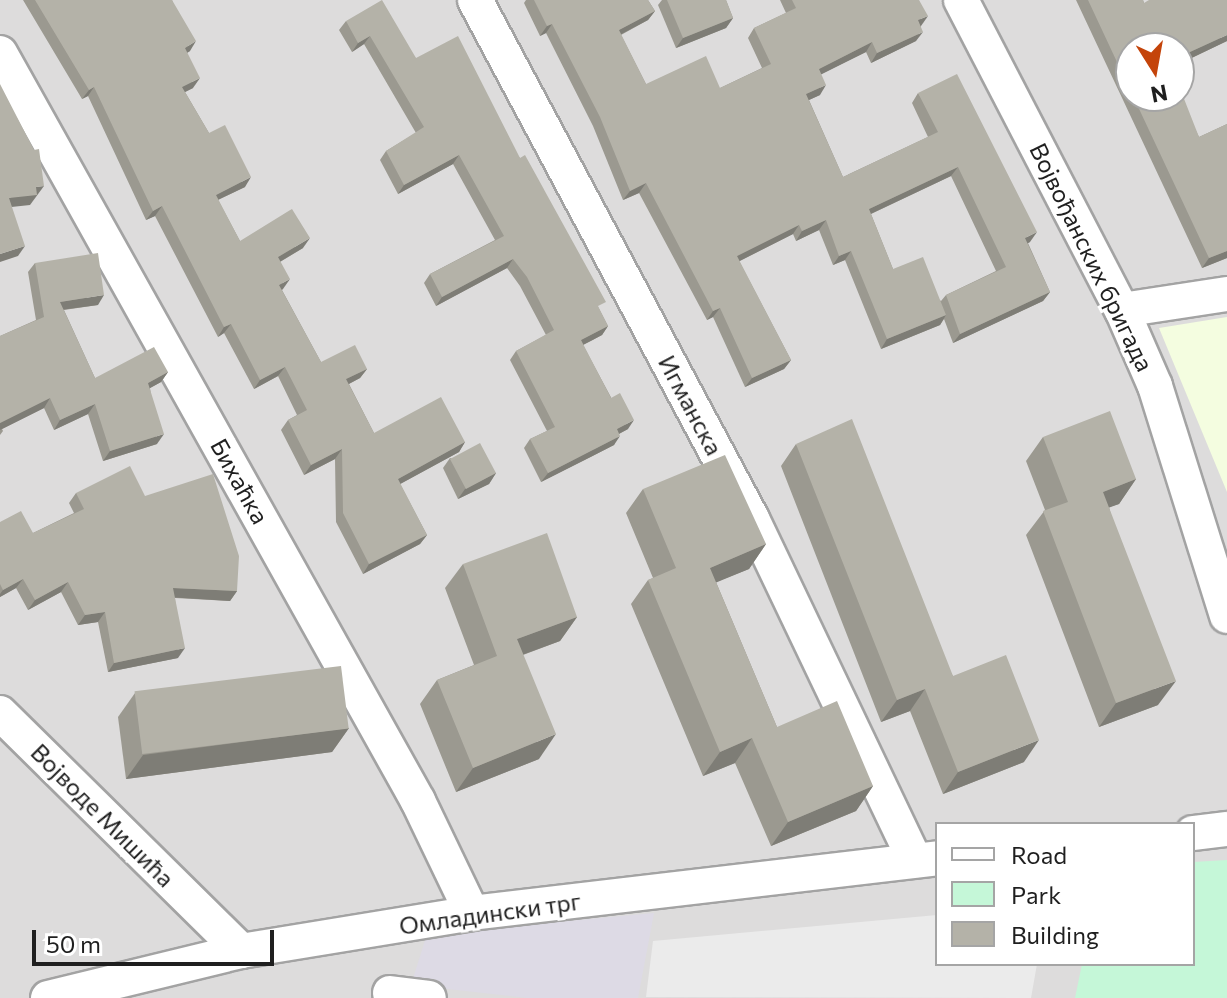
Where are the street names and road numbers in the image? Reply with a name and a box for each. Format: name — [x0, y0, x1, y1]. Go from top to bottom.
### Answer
street label: Војвођанских бригада — [1024, 138, 1160, 376]
street label: Игманска — [653, 350, 729, 460]
street label: Бихаћка — [205, 433, 275, 529]
street label: Војводе Мишића — [25, 737, 181, 893]
street label: Омладински трг — [397, 886, 583, 940]

